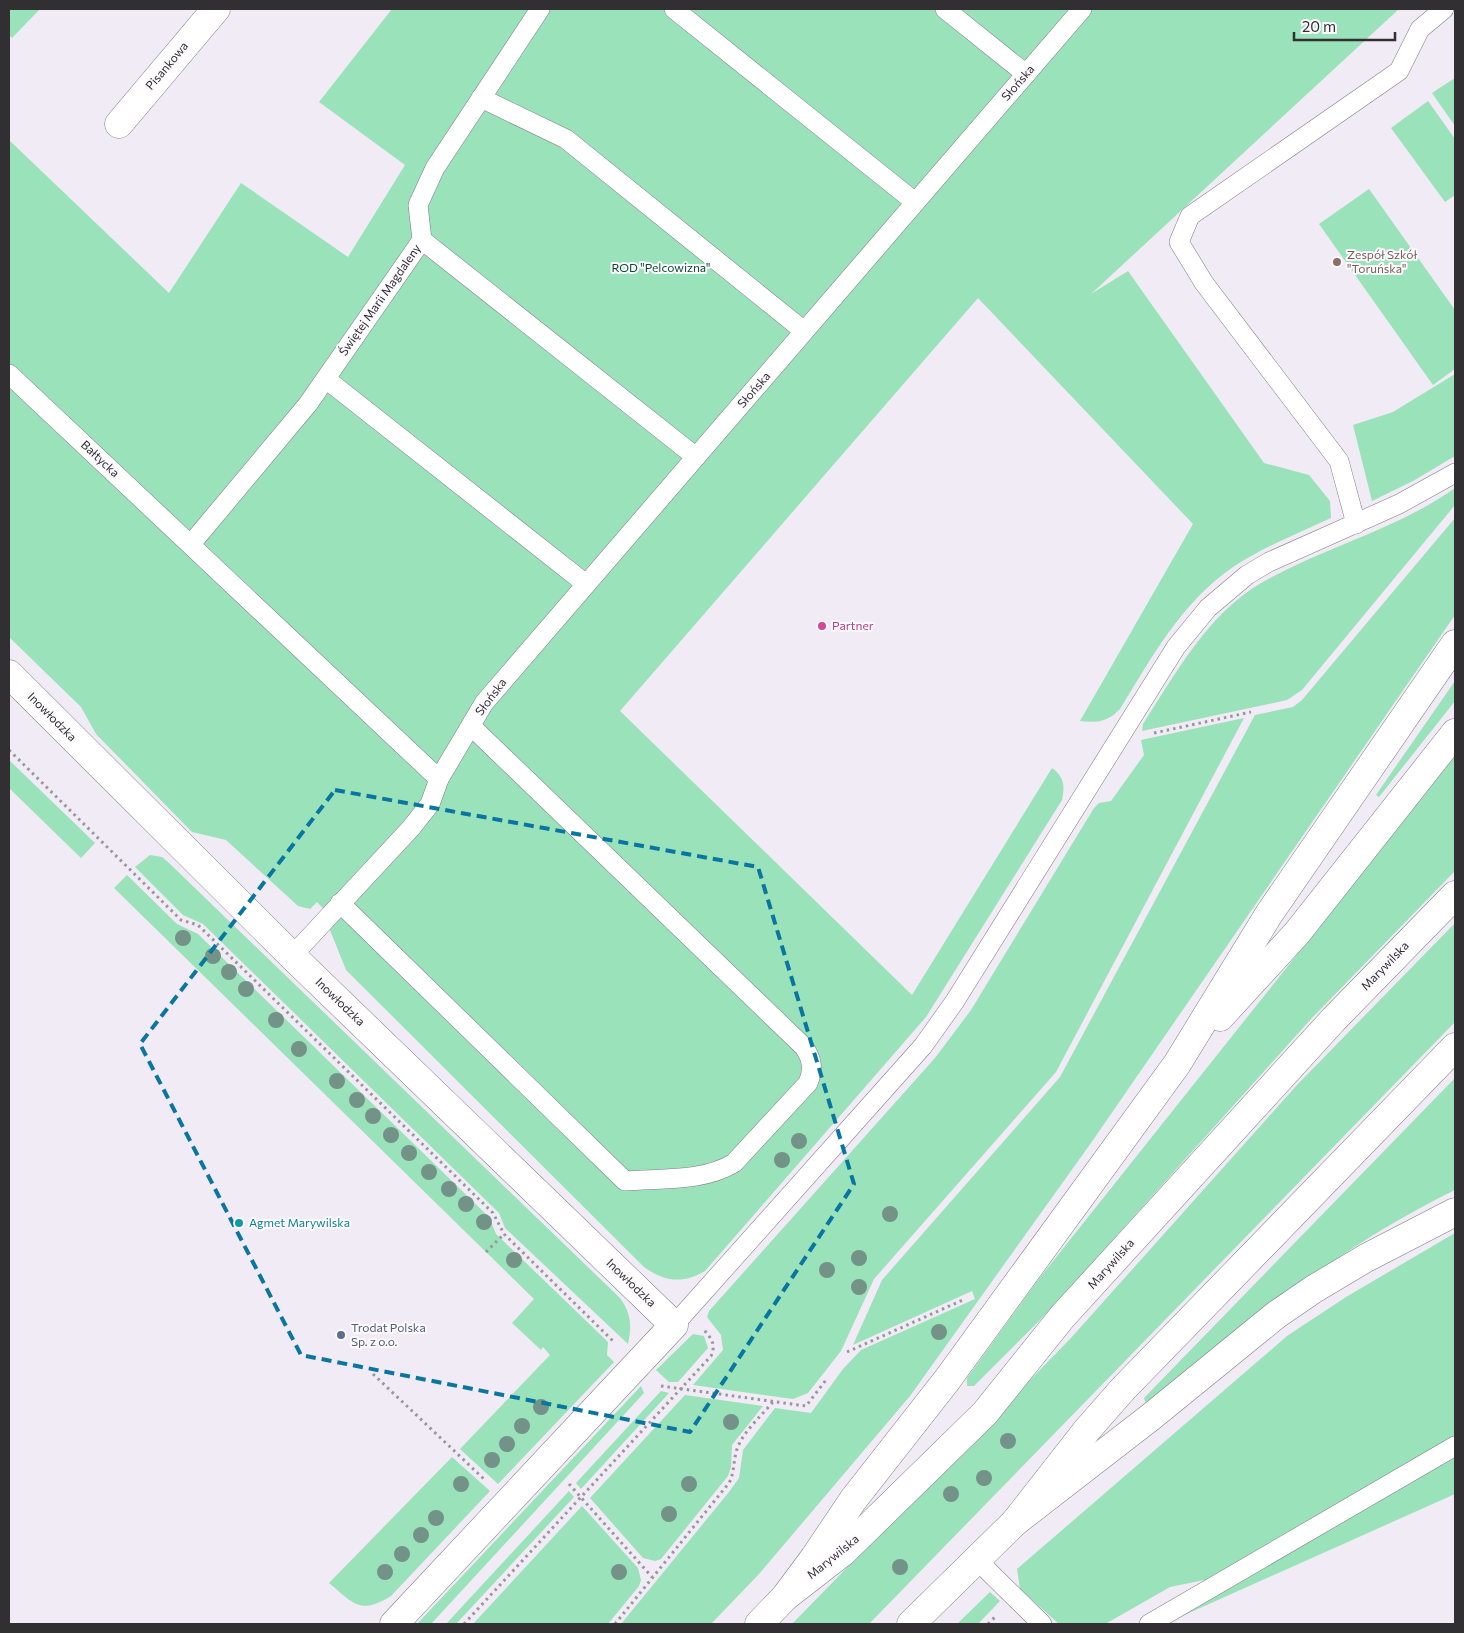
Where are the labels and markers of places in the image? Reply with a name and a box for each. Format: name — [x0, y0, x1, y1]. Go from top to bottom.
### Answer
place label: Zespół Szkół "Toruńska" — [1347, 247, 1417, 275]
marker: Zespół Szkół "Toruńska" — [1331, 256, 1343, 268]
place label: Partner — [832, 618, 874, 632]
marker: Partner — [816, 620, 828, 632]
place label: Agmet Marywilska — [249, 1215, 350, 1229]
marker: Agmet Marywilska — [233, 1217, 245, 1229]
place label: Trodat Polska Sp. z o.o. — [351, 1320, 426, 1348]
marker: Trodat Polska Sp. z o.o. — [335, 1329, 347, 1341]

